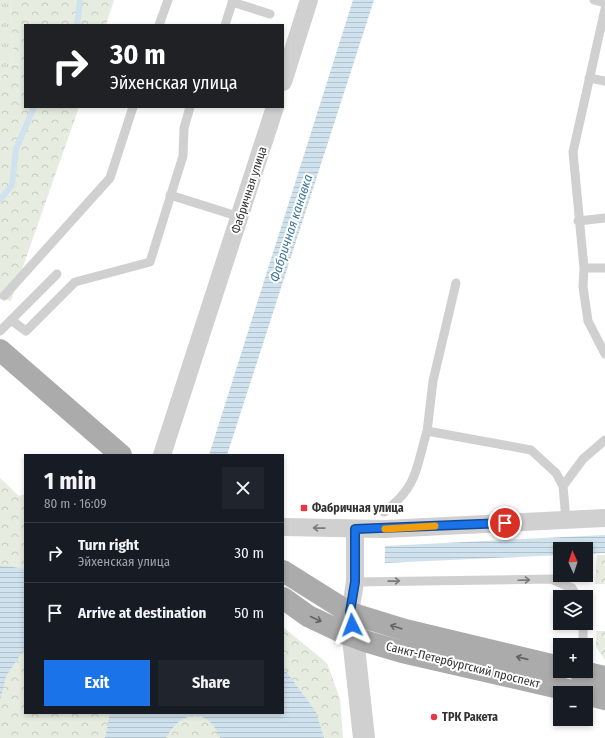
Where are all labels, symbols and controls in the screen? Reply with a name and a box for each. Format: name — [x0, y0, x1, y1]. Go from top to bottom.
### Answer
text: 30 m — [110, 38, 166, 71]
icon: right — [44, 40, 96, 92]
text: Эйхенская улица — [110, 72, 238, 94]
street label: Фабричная улица — [228, 145, 270, 235]
water label: Фабричная канавка — [267, 172, 316, 284]
text: 1 min — [44, 467, 96, 495]
button: close — [222, 467, 264, 509]
text: 80 m · 16:09 — [44, 496, 106, 511]
place label: Фабричная улица — [312, 501, 404, 515]
marker: Фабричная улица — [299, 503, 309, 513]
pin — [488, 506, 522, 540]
icon: arrive — [494, 512, 516, 534]
one-way arrow — [313, 524, 326, 532]
text: Turn right — [78, 536, 139, 554]
icon: right — [44, 542, 66, 564]
north arrow — [553, 542, 593, 582]
map controls — [553, 542, 593, 726]
text: 30 m — [234, 544, 264, 562]
text: Эйхенская улица — [78, 554, 170, 569]
one-way arrow — [517, 576, 530, 584]
one-way arrow — [387, 577, 400, 585]
button: layers — [553, 590, 593, 630]
icon: arrive — [44, 602, 66, 624]
text: Arrive at destination — [78, 604, 206, 622]
text: 50 m — [234, 604, 264, 622]
position arrow — [331, 604, 373, 646]
one-way arrow — [309, 616, 321, 623]
one-way arrow — [390, 623, 402, 631]
button: + — [553, 638, 593, 678]
street label: Санкт-Петербургский проспект — [384, 639, 542, 691]
one-way arrow — [516, 653, 529, 661]
button: Exit — [44, 660, 150, 706]
button: Share — [158, 660, 264, 706]
button: − — [553, 686, 593, 726]
place label: ТРК Ракета — [442, 710, 498, 724]
marker: ТРК Ракета — [429, 712, 439, 722]

